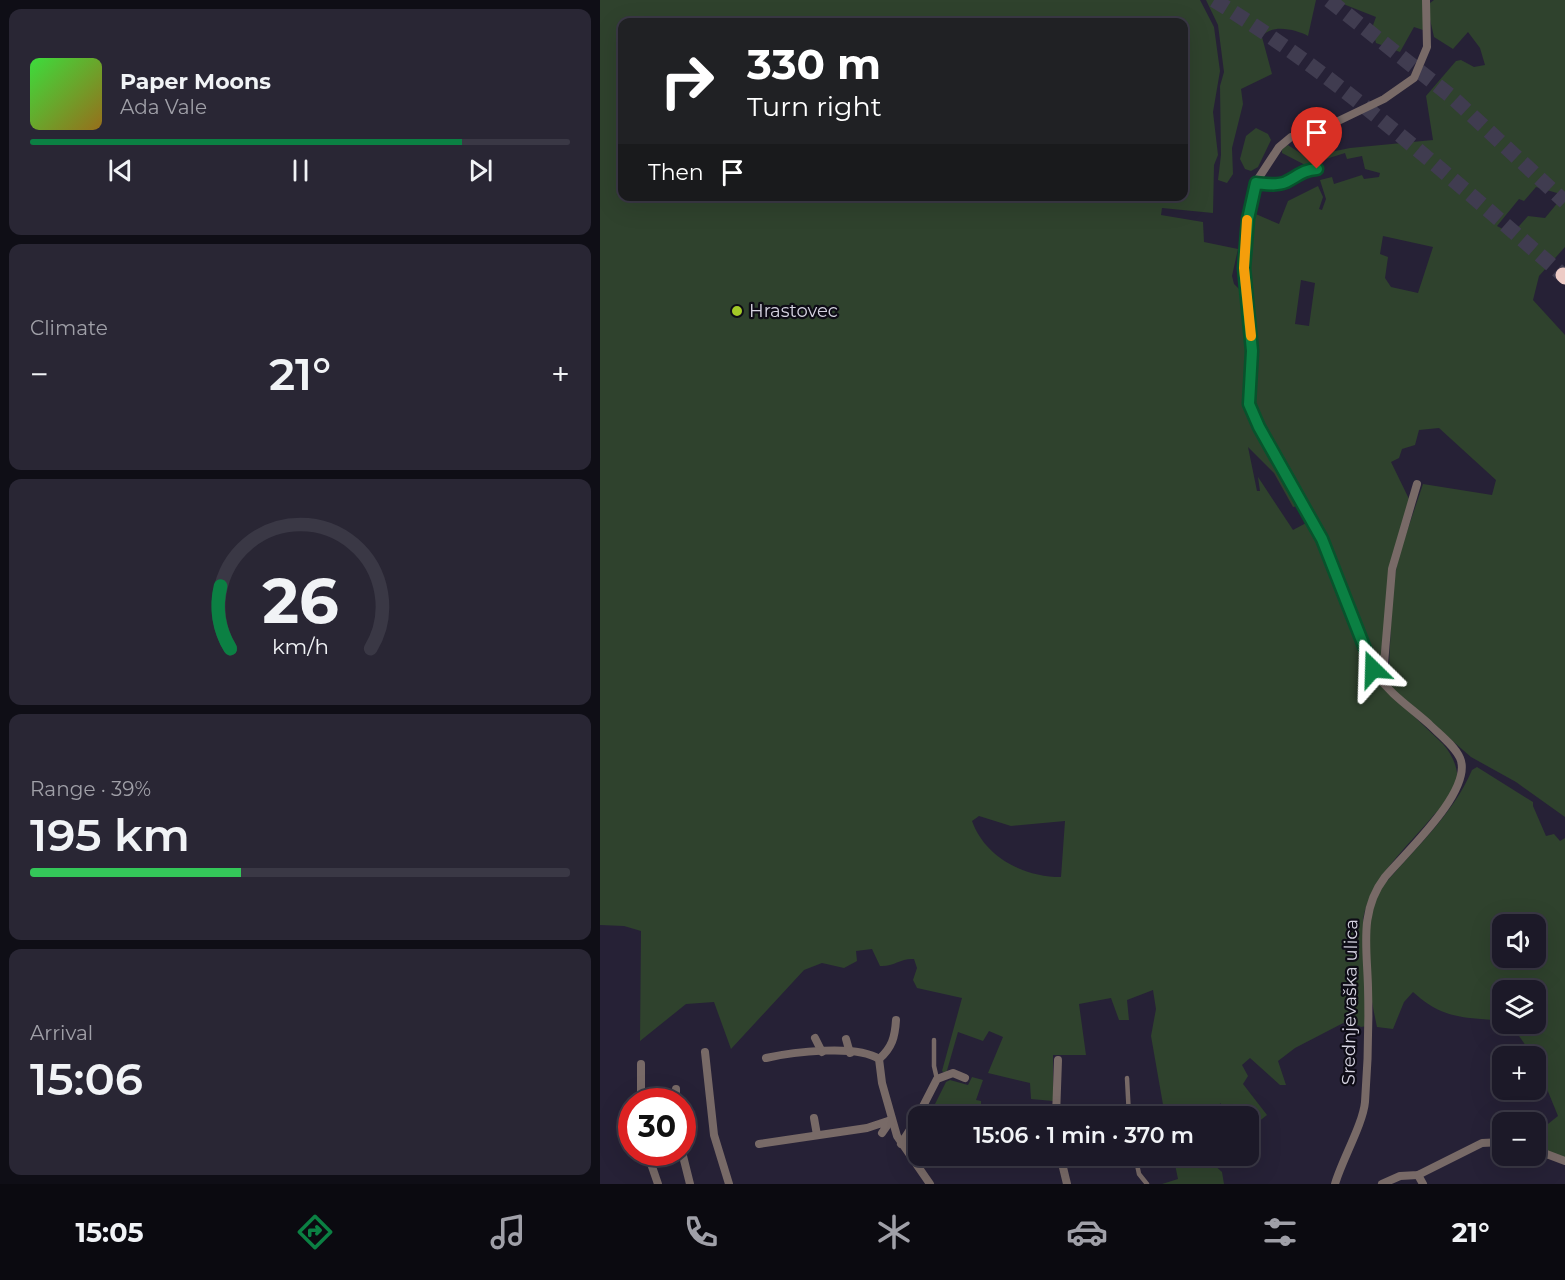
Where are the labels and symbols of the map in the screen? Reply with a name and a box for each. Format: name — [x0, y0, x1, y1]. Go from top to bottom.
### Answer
pin — [1291, 107, 1342, 169]
place label: Hrastovec — [749, 300, 838, 322]
marker: Hrastovec — [730, 304, 744, 318]
position arrow — [1341, 637, 1405, 701]
street label: Srednjevaška ulica — [1338, 919, 1362, 1085]
speed limit sign: 30 — [618, 1088, 696, 1166]

